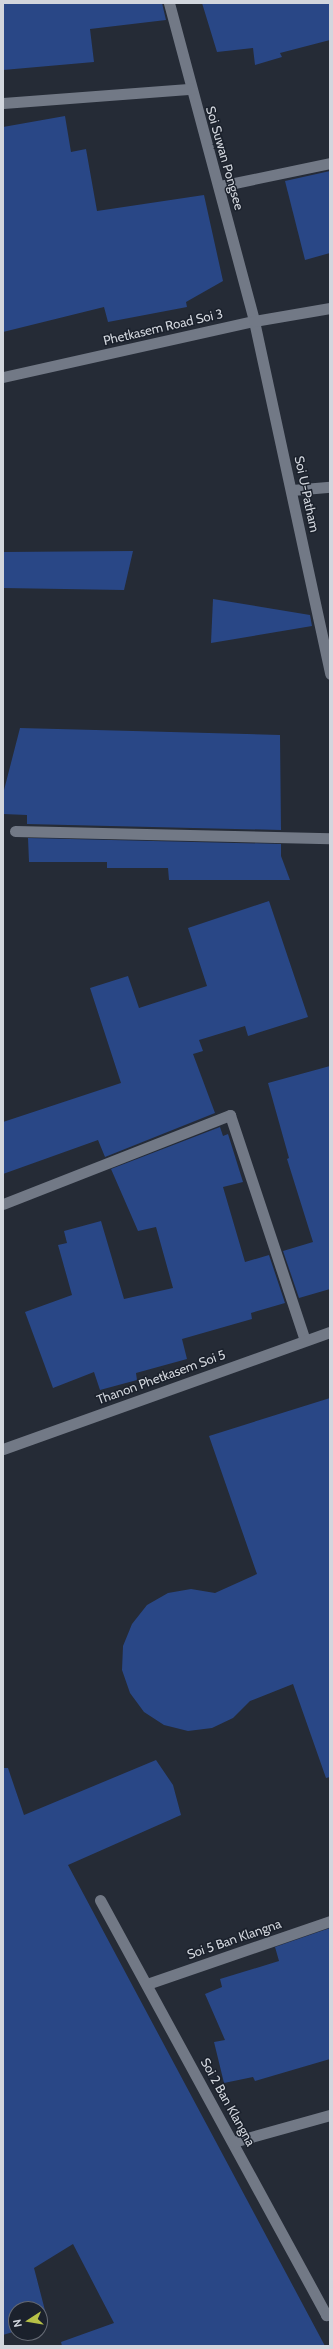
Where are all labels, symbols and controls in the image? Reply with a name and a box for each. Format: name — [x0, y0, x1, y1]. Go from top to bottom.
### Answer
street label: Soi Suwan Pongsee — [203, 104, 247, 212]
street label: Phetkasem Road Soi 3 — [102, 306, 224, 348]
street label: Soi U-Patham — [291, 454, 323, 534]
street label: Thanon Phetkasem Soi 5 — [94, 1346, 228, 1408]
street label: Soi 5 Ban Klangna — [185, 1916, 283, 1962]
street label: Soi 2 Ban Klangna — [197, 2055, 259, 2149]
north arrow — [8, 2301, 48, 2341]
text: N — [10, 2318, 25, 2329]

